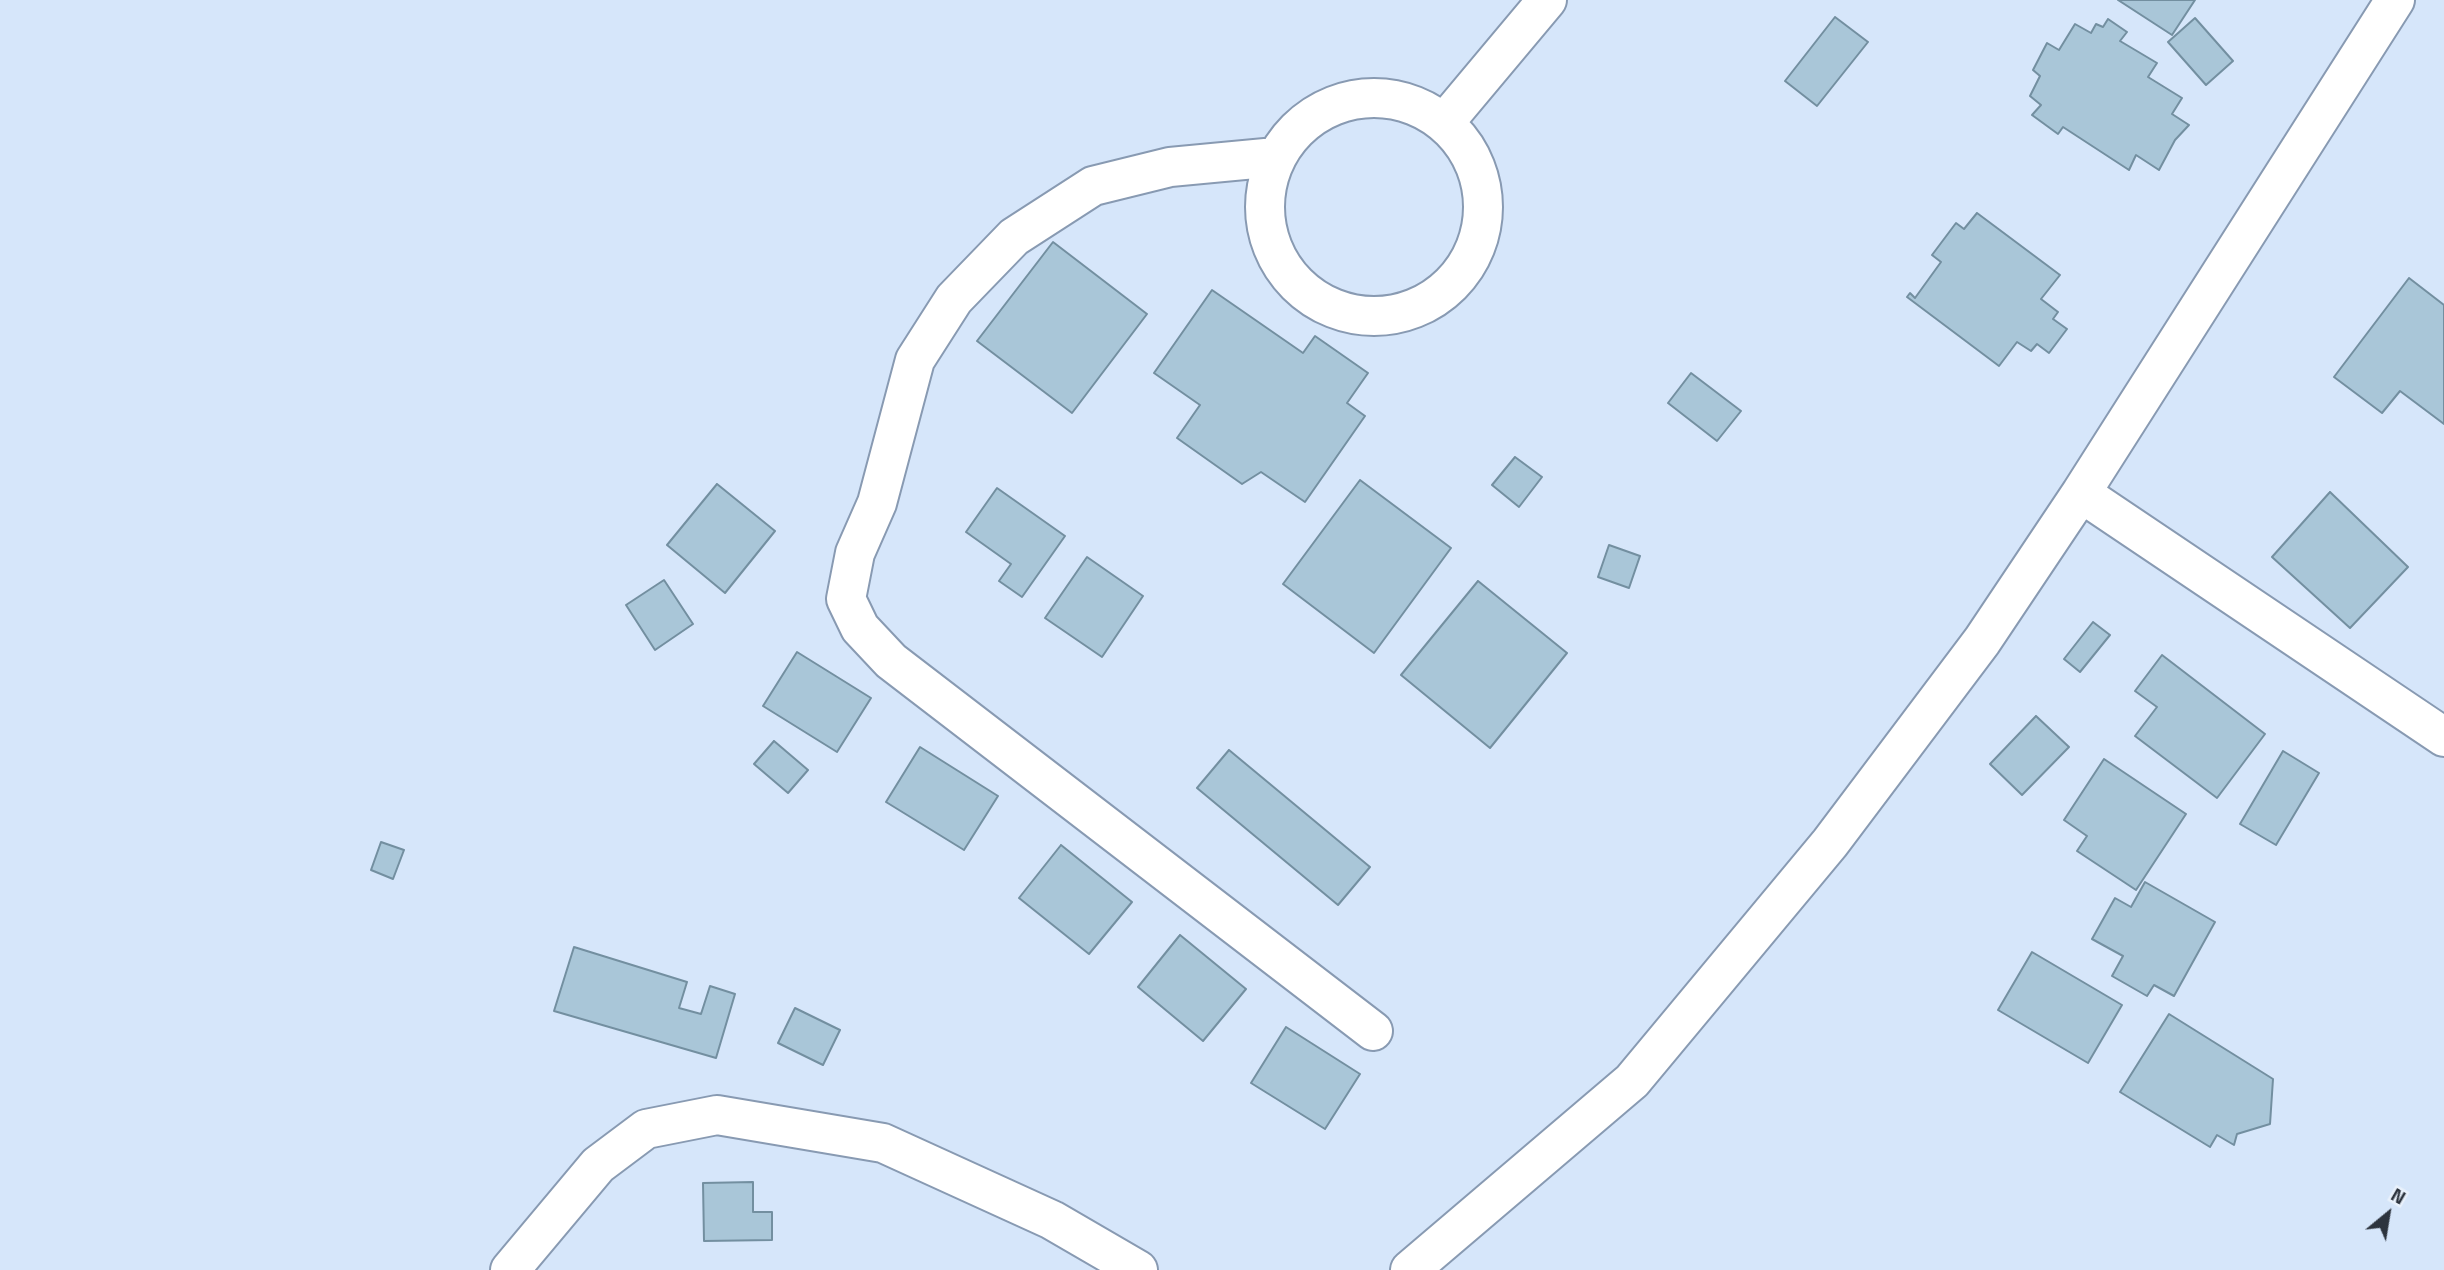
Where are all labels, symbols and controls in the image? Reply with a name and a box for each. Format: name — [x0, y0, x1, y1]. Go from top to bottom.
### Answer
north arrow — [2353, 1179, 2423, 1249]
text: N — [2386, 1180, 2412, 1211]

